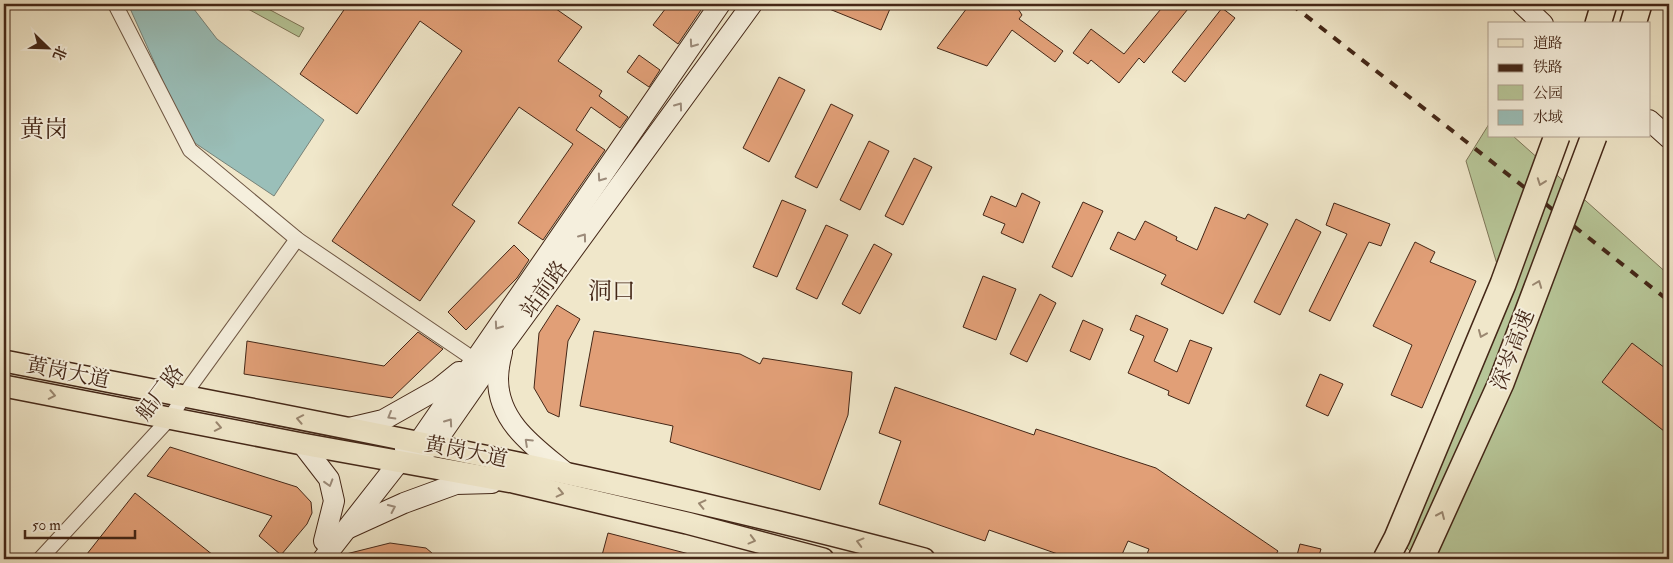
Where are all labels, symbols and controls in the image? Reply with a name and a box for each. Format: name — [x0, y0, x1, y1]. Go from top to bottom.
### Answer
north arrow — [22, 22, 72, 72]
legend — [1488, 22, 1650, 138]
text: 道路 — [1533, 34, 1563, 53]
one-way arrow — [690, 38, 699, 48]
text: 北 — [49, 43, 70, 63]
text: 铁路 — [1533, 58, 1563, 77]
text: 公园 — [1533, 84, 1563, 103]
one-way arrow — [673, 102, 682, 112]
text: 水域 — [1533, 108, 1563, 127]
district label: 黄岗 — [20, 114, 68, 145]
one-way arrow — [597, 172, 607, 181]
one-way arrow — [1536, 177, 1547, 186]
one-way arrow — [577, 233, 586, 243]
street label: 站前路 — [515, 256, 573, 322]
district label: 洞口 — [588, 276, 636, 307]
one-way arrow — [1532, 281, 1542, 289]
street label: 深岑高速 — [1485, 306, 1541, 394]
one-way arrow — [495, 320, 504, 330]
one-way arrow — [1478, 329, 1488, 337]
street label: 黄岗大道 — [24, 352, 112, 394]
street label: 船厂路 — [130, 360, 190, 426]
one-way arrow — [47, 389, 56, 399]
one-way arrow — [387, 409, 396, 419]
one-way arrow — [295, 415, 304, 425]
one-way arrow — [443, 418, 452, 428]
one-way arrow — [214, 421, 222, 432]
street label: 黄岗大道 — [422, 431, 510, 473]
one-way arrow — [525, 439, 534, 448]
one-way arrow — [324, 478, 334, 487]
one-way arrow — [556, 487, 565, 498]
one-way arrow — [698, 499, 707, 510]
one-way arrow — [387, 504, 396, 515]
scale bar — [25, 508, 135, 540]
one-way arrow — [1435, 511, 1445, 520]
text: 50 m — [32, 516, 61, 535]
one-way arrow — [748, 535, 756, 545]
one-way arrow — [856, 537, 865, 548]

